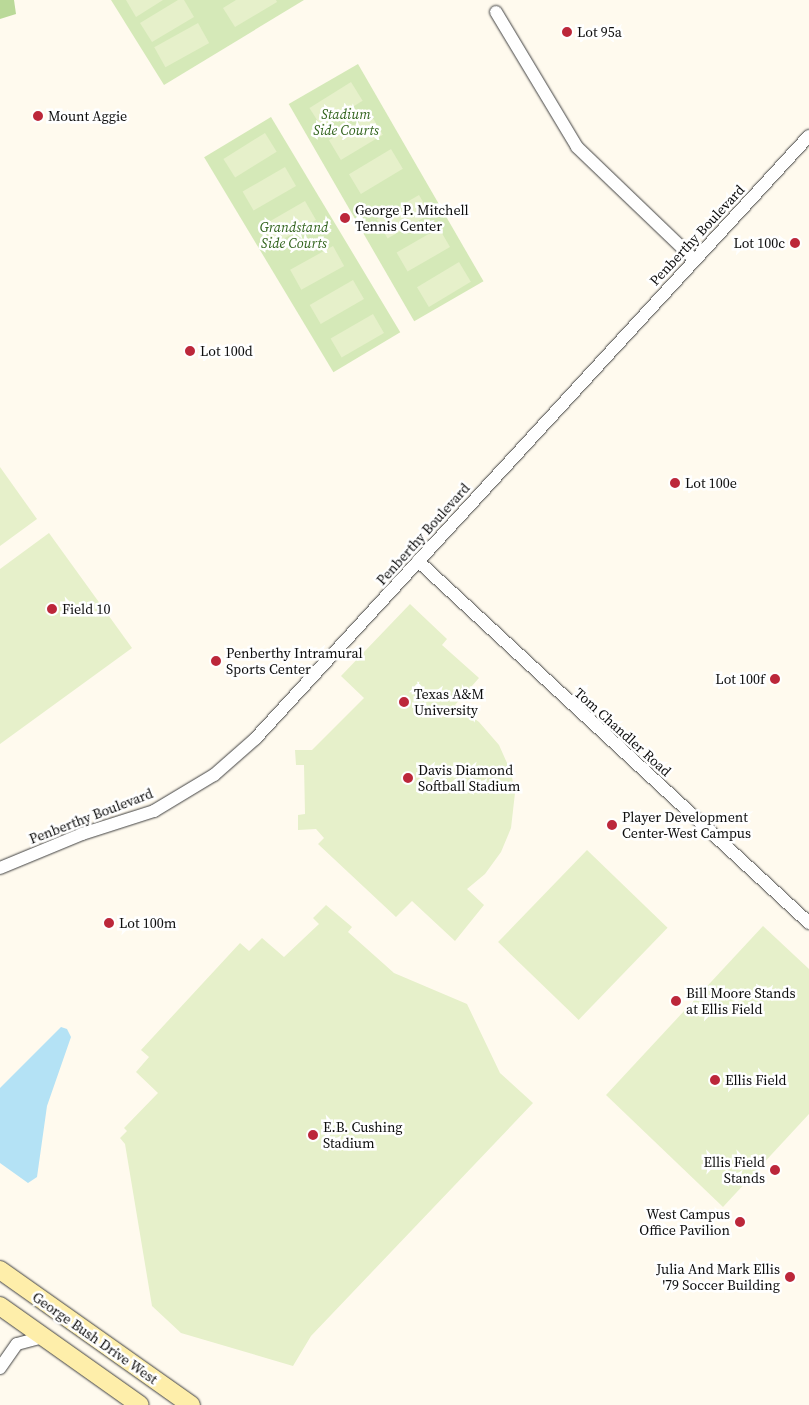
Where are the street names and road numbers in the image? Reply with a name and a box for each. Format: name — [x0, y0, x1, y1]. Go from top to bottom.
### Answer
street label: Penberthy Boulevard — [646, 181, 748, 289]
street label: Penberthy Boulevard — [373, 480, 473, 588]
street label: Tom Chandler Road — [571, 684, 675, 780]
street label: Penberthy Boulevard — [27, 785, 155, 847]
street label: George Bush Drive West — [29, 1288, 161, 1388]

